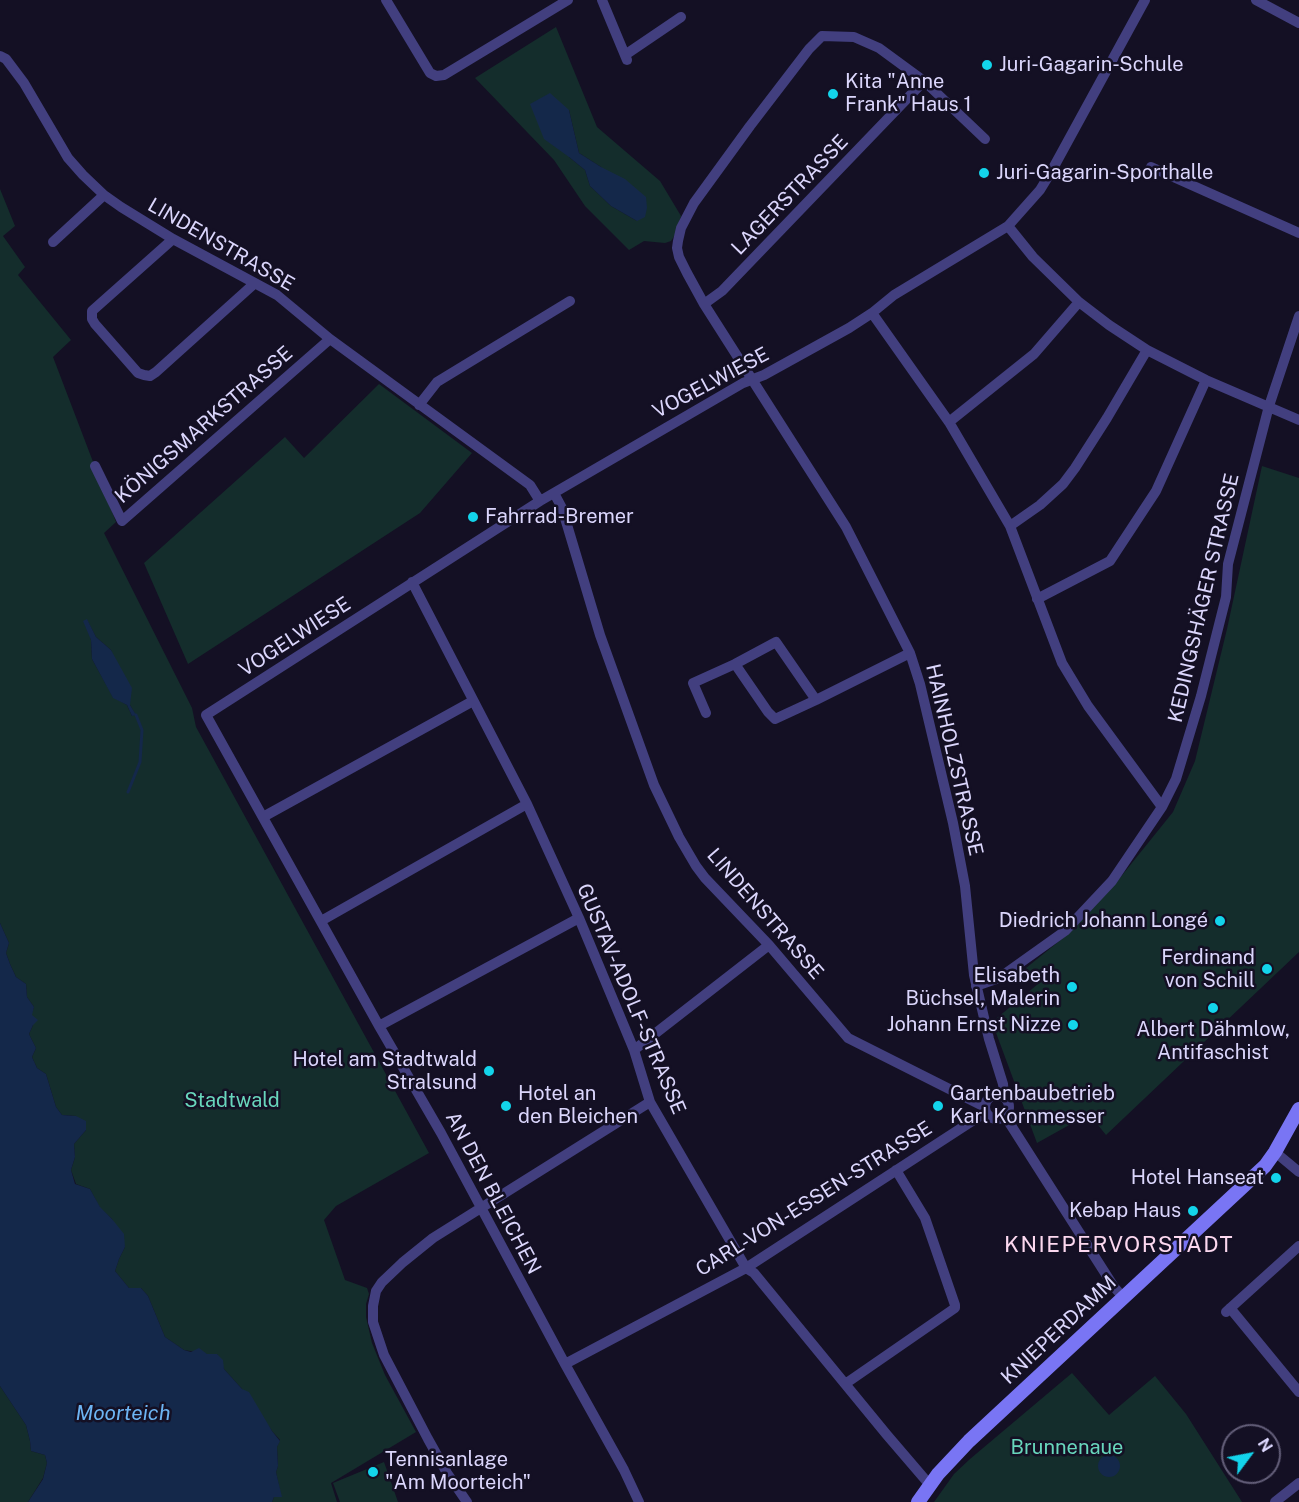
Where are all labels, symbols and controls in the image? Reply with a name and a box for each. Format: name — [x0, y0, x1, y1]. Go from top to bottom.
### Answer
place label: Juri-Gagarin-Schule — [999, 53, 1184, 77]
marker: Juri-Gagarin-Schule — [980, 58, 994, 72]
place label: Kita "Anne Frank" Haus 1 — [845, 70, 972, 117]
marker: Kita "Anne Frank" Haus 1 — [826, 87, 840, 101]
street label: LAGERSTRASSE — [727, 130, 853, 260]
place label: Juri-Gagarin-Sporthalle — [996, 161, 1213, 185]
marker: Juri-Gagarin-Sporthalle — [977, 166, 991, 180]
street label: LINDENSTRASSE — [143, 193, 299, 297]
street label: KÖNIGSMARKSTRASSE — [110, 341, 298, 509]
street label: VOGELWIESE — [649, 342, 773, 424]
street label: KEDINGSHÄGER STRASSE — [1164, 471, 1244, 725]
place label: Fahrrad-Bremer — [485, 505, 634, 529]
marker: Fahrrad-Bremer — [466, 510, 480, 524]
street label: VOGELWIESE — [235, 592, 355, 682]
street label: HAINHOLZSTRASSE — [920, 662, 988, 858]
street label: LINDENSTRASSE — [702, 844, 828, 984]
street label: GUSTAV-ADOLF-STRASSE — [571, 880, 691, 1118]
place label: Diedrich Johann Longé — [999, 909, 1208, 933]
marker: Diedrich Johann Longé — [1213, 914, 1227, 928]
place label: Ferdinand von Schill — [1161, 946, 1255, 993]
marker: Ferdinand von Schill — [1260, 962, 1274, 976]
place label: Elisabeth Büchsel, Malerin — [905, 964, 1060, 1011]
marker: Elisabeth Büchsel, Malerin — [1065, 980, 1079, 994]
marker: Albert Dähmlow, Antifaschist — [1206, 1001, 1220, 1015]
place label: Johann Ernst Nizze — [887, 1013, 1061, 1037]
marker: Johann Ernst Nizze — [1066, 1018, 1080, 1032]
place label: Albert Dähmlow, Antifaschist — [1136, 1018, 1290, 1065]
place label: Hotel am Stadtwald Stralsund — [293, 1048, 477, 1095]
marker: Hotel am Stadtwald Stralsund — [482, 1064, 496, 1078]
place label: Hotel an den Bleichen — [518, 1082, 638, 1129]
place label: Gartenbaubetrieb Karl Kornmesser — [950, 1082, 1115, 1129]
park label: Stadtwald — [184, 1089, 280, 1113]
marker: Hotel an den Bleichen — [499, 1099, 513, 1113]
marker: Gartenbaubetrieb Karl Kornmesser — [931, 1099, 945, 1113]
street label: AN DEN BLEICHEN — [440, 1108, 546, 1278]
street label: CARL-VON-ESSEN-STRASSE — [691, 1116, 937, 1282]
place label: Hotel Hanseat — [1131, 1166, 1264, 1190]
marker: Hotel Hanseat — [1269, 1171, 1283, 1185]
place label: Kebap Haus — [1069, 1199, 1181, 1223]
marker: Kebap Haus — [1186, 1204, 1200, 1218]
district label: KNIEPERVORSTADT — [1004, 1232, 1234, 1258]
street label: KNIEPERDAMM — [996, 1271, 1122, 1389]
water label: Moorteich — [75, 1401, 171, 1427]
north arrow — [1221, 1424, 1281, 1484]
text: N — [1254, 1435, 1276, 1456]
park label: Brunnenaue — [1011, 1436, 1123, 1460]
place label: Tennisanlage "Am Moorteich" — [385, 1448, 531, 1495]
marker: Tennisanlage "Am Moorteich" — [366, 1465, 380, 1479]

